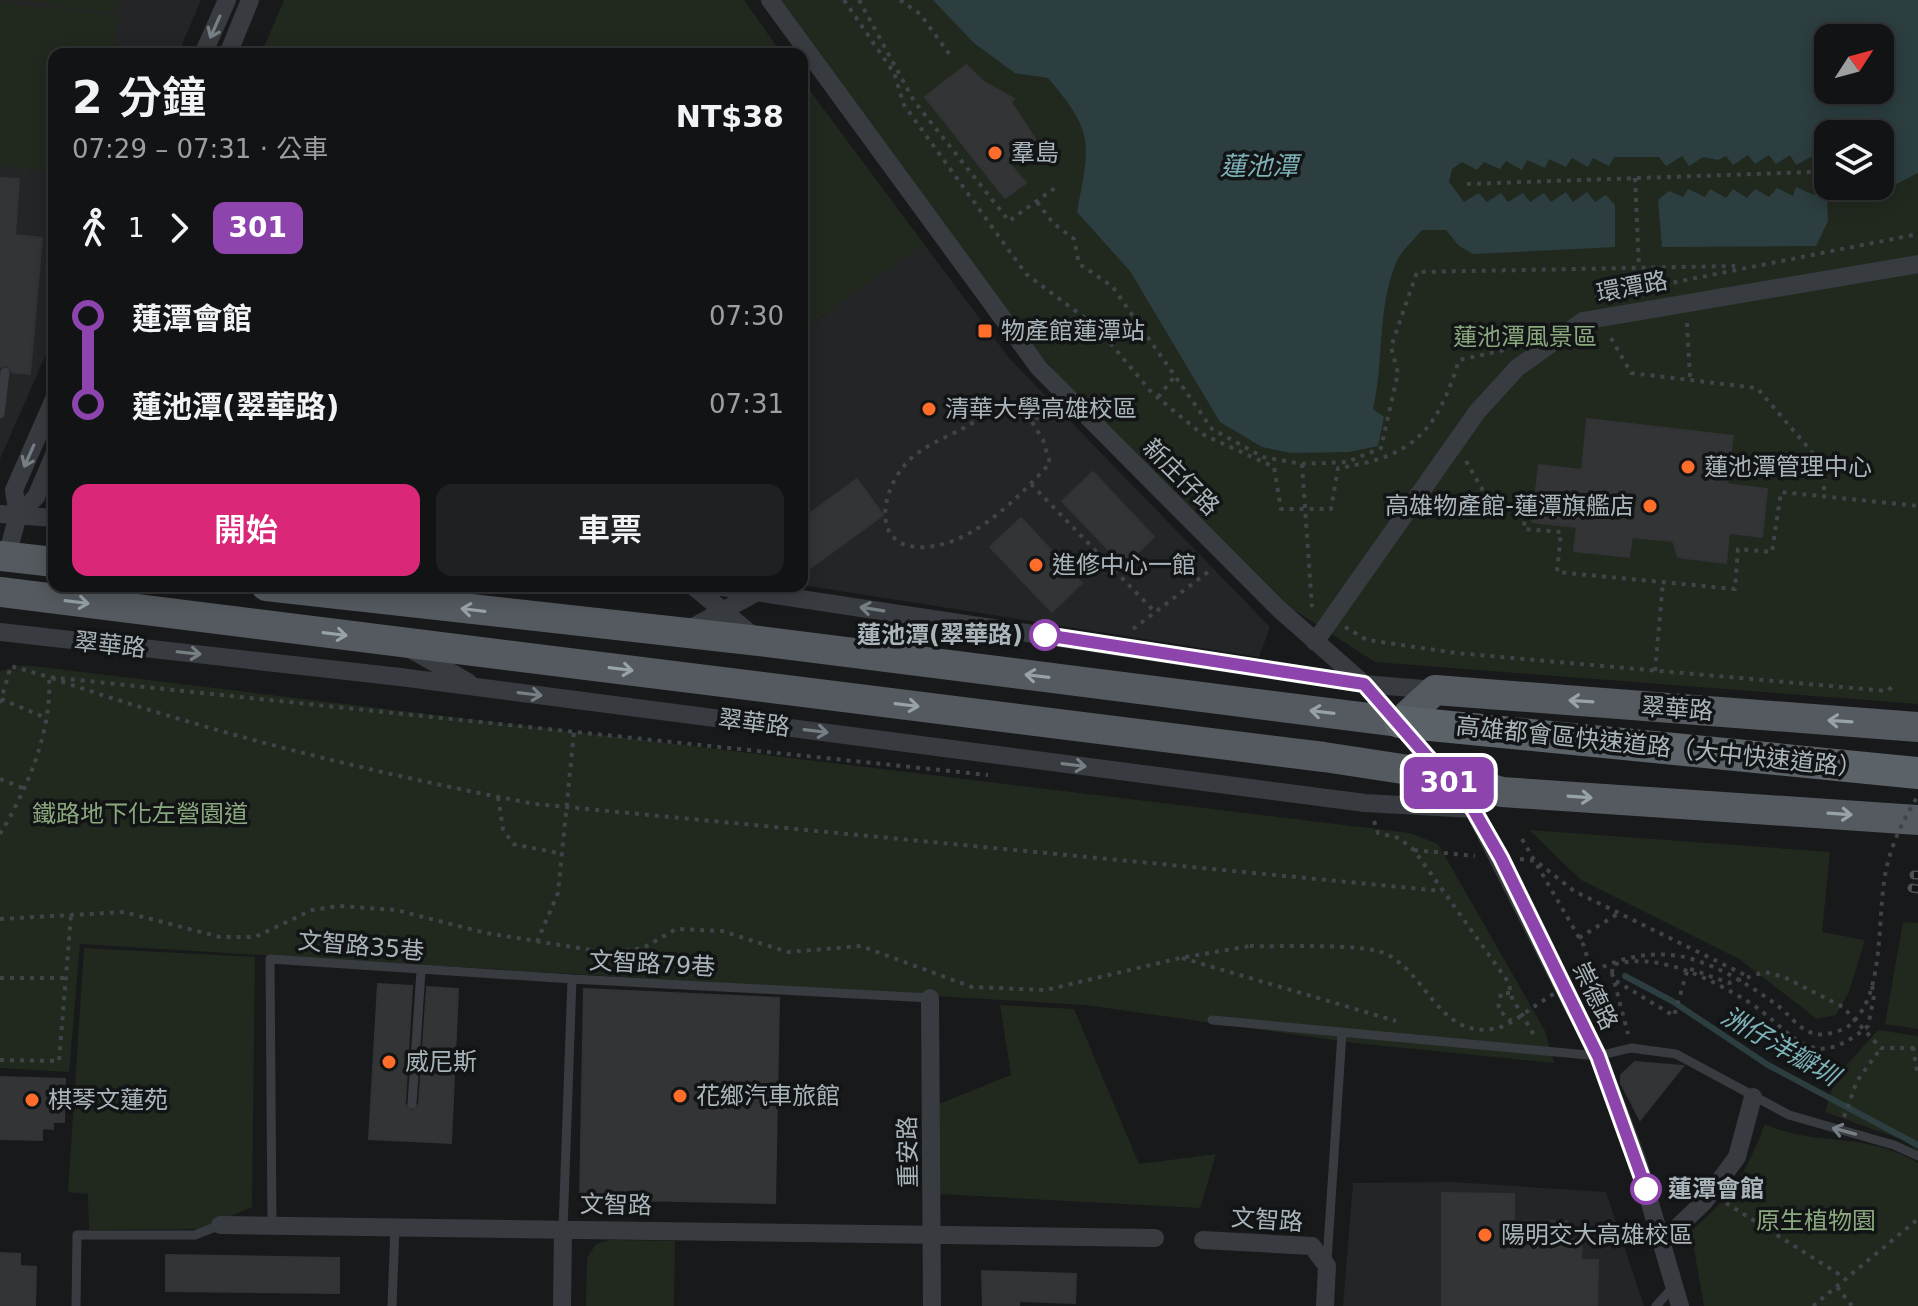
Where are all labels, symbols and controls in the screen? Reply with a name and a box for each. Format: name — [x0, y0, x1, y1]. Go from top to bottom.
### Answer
one-way arrow — [206, 14, 221, 39]
north arrow — [1814, 24, 1894, 104]
map controls — [1814, 24, 1894, 200]
text: 2 分鐘 — [72, 72, 206, 123]
text: NT$38 — [676, 99, 784, 134]
button: layers — [1814, 120, 1894, 200]
text: 07:29 – 07:31 · 公車 — [72, 134, 328, 164]
place label: 羣島 — [1011, 139, 1059, 167]
marker: 羣島 — [986, 144, 1004, 162]
water label: 蓮池潭 — [1220, 151, 1302, 181]
icon: walk — [72, 206, 116, 250]
icon: forward — [157, 206, 201, 250]
text: 301 — [229, 211, 287, 244]
text: 1 — [128, 213, 145, 243]
street label: 環潭路 — [1594, 266, 1670, 308]
text: 蓮潭會館 — [132, 301, 252, 336]
text: 07:30 — [709, 301, 784, 331]
place label: 物產館蓮潭站 — [1001, 317, 1145, 345]
marker: 物產館蓮潭站 — [976, 322, 994, 340]
park label: 蓮池潭風景區 — [1453, 323, 1597, 351]
text: 蓮池潭(翠華路) — [132, 389, 339, 424]
text: 07:31 — [709, 389, 784, 419]
place label: 清華大學高雄校區 — [945, 395, 1137, 423]
marker: 清華大學高雄校區 — [920, 400, 938, 418]
street label: 新庄仔路 — [1137, 433, 1225, 521]
one-way arrow — [21, 443, 36, 468]
place label: 蓮池潭管理中心 — [1704, 453, 1872, 481]
marker: 蓮池潭管理中心 — [1679, 458, 1697, 476]
button: 開始 — [72, 484, 420, 576]
button: 車票 — [436, 484, 784, 576]
place label: 高雄物產館-蓮潭旗艦店 — [1385, 492, 1634, 520]
marker: 高雄物產館-蓮潭旗艦店 — [1641, 497, 1659, 515]
place label: 進修中心一館 — [1052, 551, 1196, 579]
marker: 進修中心一館 — [1027, 556, 1045, 574]
one-way arrow — [64, 595, 90, 610]
one-way arrow — [860, 601, 885, 616]
one-way arrow — [460, 602, 486, 617]
marker: 蓮池潭(翠華路) — [1030, 620, 1060, 650]
place label: 蓮池潭(翠華路) — [857, 621, 1023, 649]
street label: 翠華路 — [73, 627, 147, 663]
one-way arrow — [322, 627, 348, 642]
one-way arrow — [175, 646, 202, 661]
one-way arrow — [607, 662, 634, 677]
one-way arrow — [1025, 668, 1050, 683]
one-way arrow — [517, 687, 542, 702]
one-way arrow — [1568, 693, 1595, 708]
street label: 翠華路 — [1640, 693, 1714, 725]
one-way arrow — [894, 698, 919, 713]
one-way arrow — [1310, 704, 1336, 719]
street label: 翠華路 — [717, 705, 791, 741]
street label: 高雄都會區快速道路（大中快速道路） — [1455, 712, 1863, 782]
one-way arrow — [1827, 713, 1854, 728]
one-way arrow — [803, 724, 828, 739]
line badge: 301 — [1403, 757, 1495, 809]
one-way arrow — [1061, 758, 1086, 773]
text: 301 — [1420, 766, 1478, 799]
one-way arrow — [1566, 790, 1593, 805]
park label: 鐵路地下化左營園道 — [32, 800, 248, 828]
one-way arrow — [1826, 807, 1853, 822]
street label: 文智路35巷 — [297, 927, 425, 965]
street label: 文智路79巷 — [588, 947, 716, 981]
street label: 崇德路 — [1567, 958, 1623, 1034]
water label: 洲仔洋瓣圳 — [1716, 1001, 1847, 1093]
place label: 威尼斯 — [405, 1048, 477, 1076]
marker: 威尼斯 — [380, 1053, 398, 1071]
place label: 花鄉汽車旅館 — [696, 1082, 840, 1110]
place label: 棋琴文蓮苑 — [48, 1086, 168, 1114]
marker: 花鄉汽車旅館 — [671, 1087, 689, 1105]
marker: 棋琴文蓮苑 — [23, 1091, 41, 1109]
street label: 重安路 — [893, 1116, 923, 1188]
one-way arrow — [1832, 1123, 1858, 1138]
marker: 蓮潭會館 — [1631, 1174, 1661, 1204]
place label: 蓮潭會館 — [1668, 1175, 1764, 1203]
street label: 文智路 — [580, 1190, 652, 1220]
street label: 文智路 — [1230, 1204, 1304, 1236]
park label: 原生植物園 — [1756, 1207, 1876, 1235]
place label: 陽明交大高雄校區 — [1501, 1221, 1693, 1249]
marker: 陽明交大高雄校區 — [1476, 1226, 1494, 1244]

